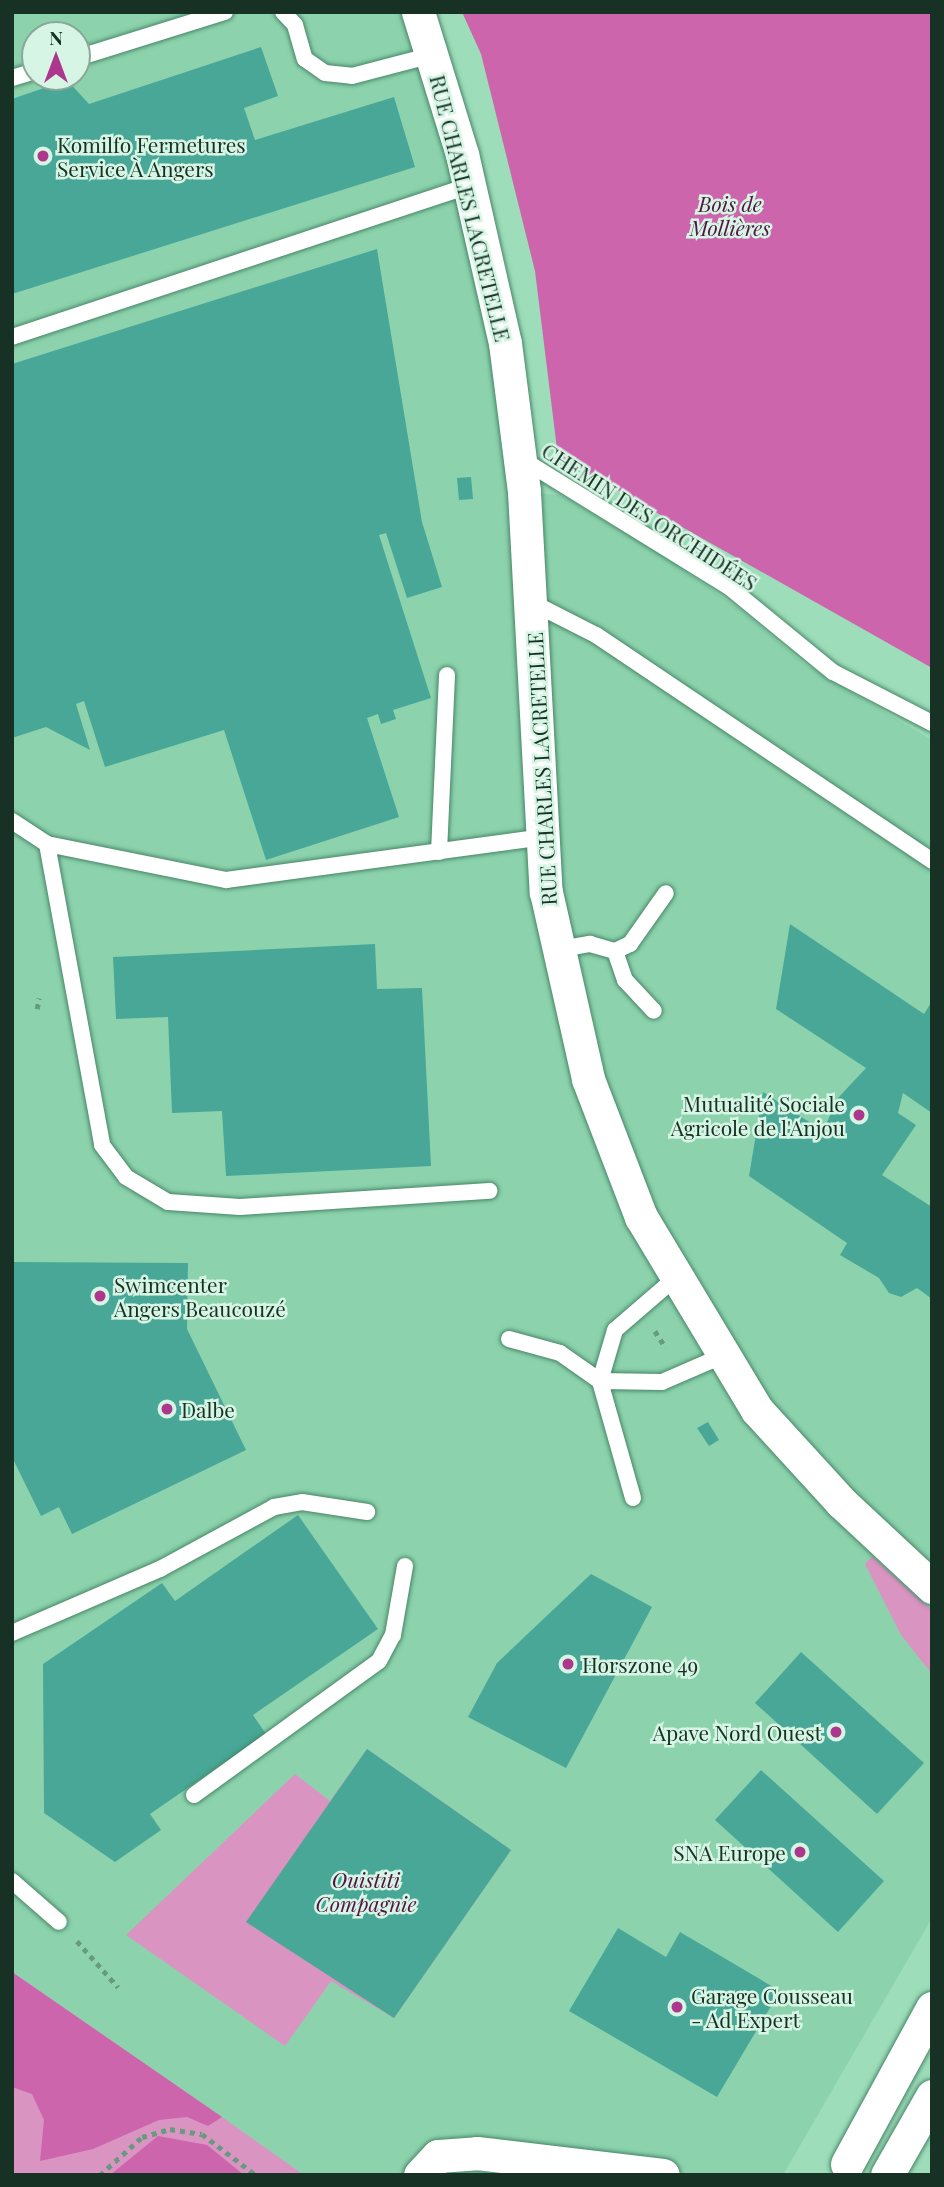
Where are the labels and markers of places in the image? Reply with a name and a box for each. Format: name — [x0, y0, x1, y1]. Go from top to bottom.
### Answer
place label: Komilfo Fermetures Service À Angers — [57, 131, 246, 181]
marker: Komilfo Fermetures Service À Angers — [35, 148, 51, 164]
place label: Mutualité Sociale Agricole de l'Anjou — [670, 1090, 845, 1140]
marker: Mutualité Sociale Agricole de l'Anjou — [851, 1107, 867, 1123]
place label: Swimcenter Angers Beaucouzé — [114, 1271, 286, 1321]
marker: Swimcenter Angers Beaucouzé — [92, 1288, 108, 1304]
place label: Dalbe — [181, 1396, 235, 1422]
marker: Dalbe — [159, 1401, 175, 1417]
place label: Horszone 49 — [582, 1651, 699, 1677]
marker: Horszone 49 — [560, 1656, 576, 1672]
place label: Apave Nord Ouest — [653, 1719, 822, 1745]
marker: Apave Nord Ouest — [828, 1724, 844, 1740]
place label: SNA Europe — [673, 1839, 786, 1865]
marker: SNA Europe — [792, 1844, 808, 1860]
place label: Garage Cousseau - Ad Expert — [691, 1982, 853, 2032]
marker: Garage Cousseau - Ad Expert — [669, 1999, 685, 2015]

